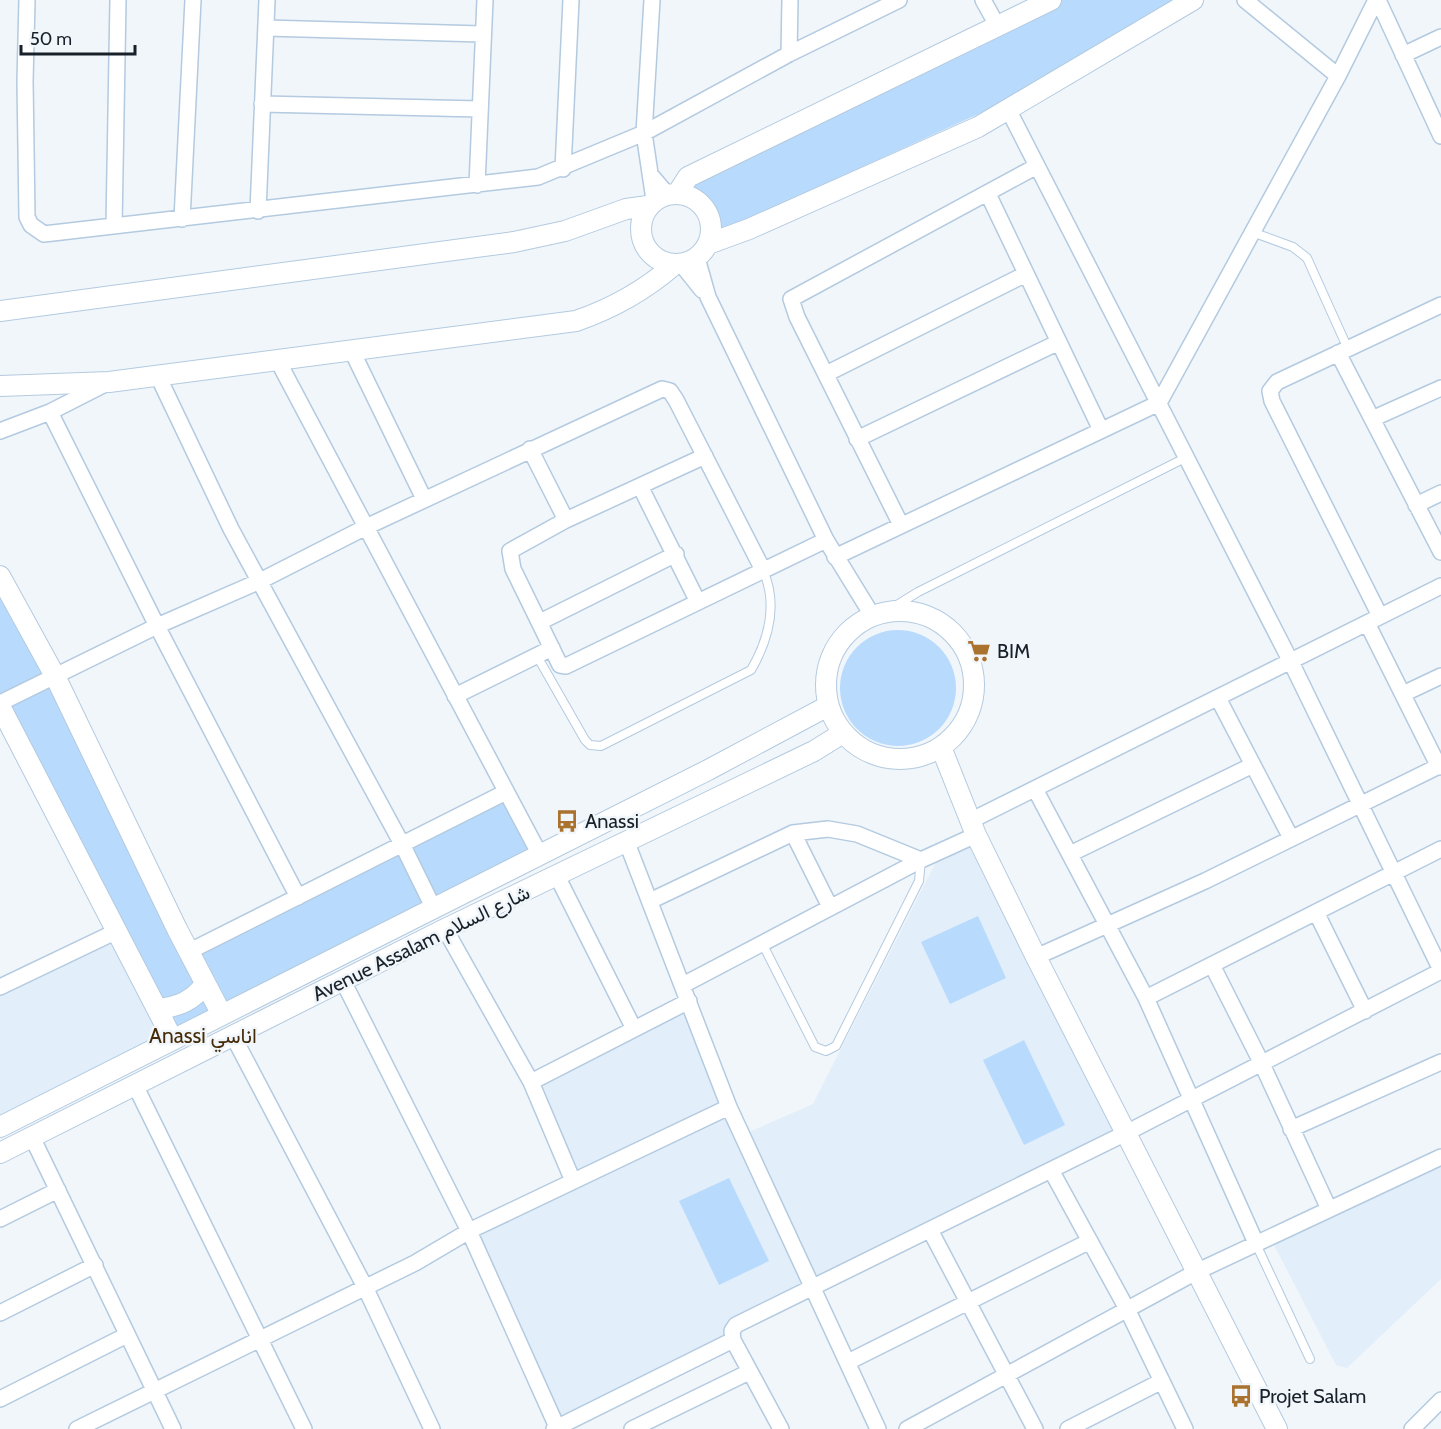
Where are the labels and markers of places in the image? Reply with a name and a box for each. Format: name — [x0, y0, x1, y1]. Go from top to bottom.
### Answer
supermarket icon: BIM — [966, 638, 992, 664]
place label: BIM — [997, 639, 1030, 663]
bus stop icon: Anassi — [554, 808, 580, 834]
place label: Anassi — [585, 809, 639, 833]
bus stop icon: Projet Salam — [1228, 1383, 1254, 1409]
place label: Projet Salam — [1259, 1384, 1366, 1408]

